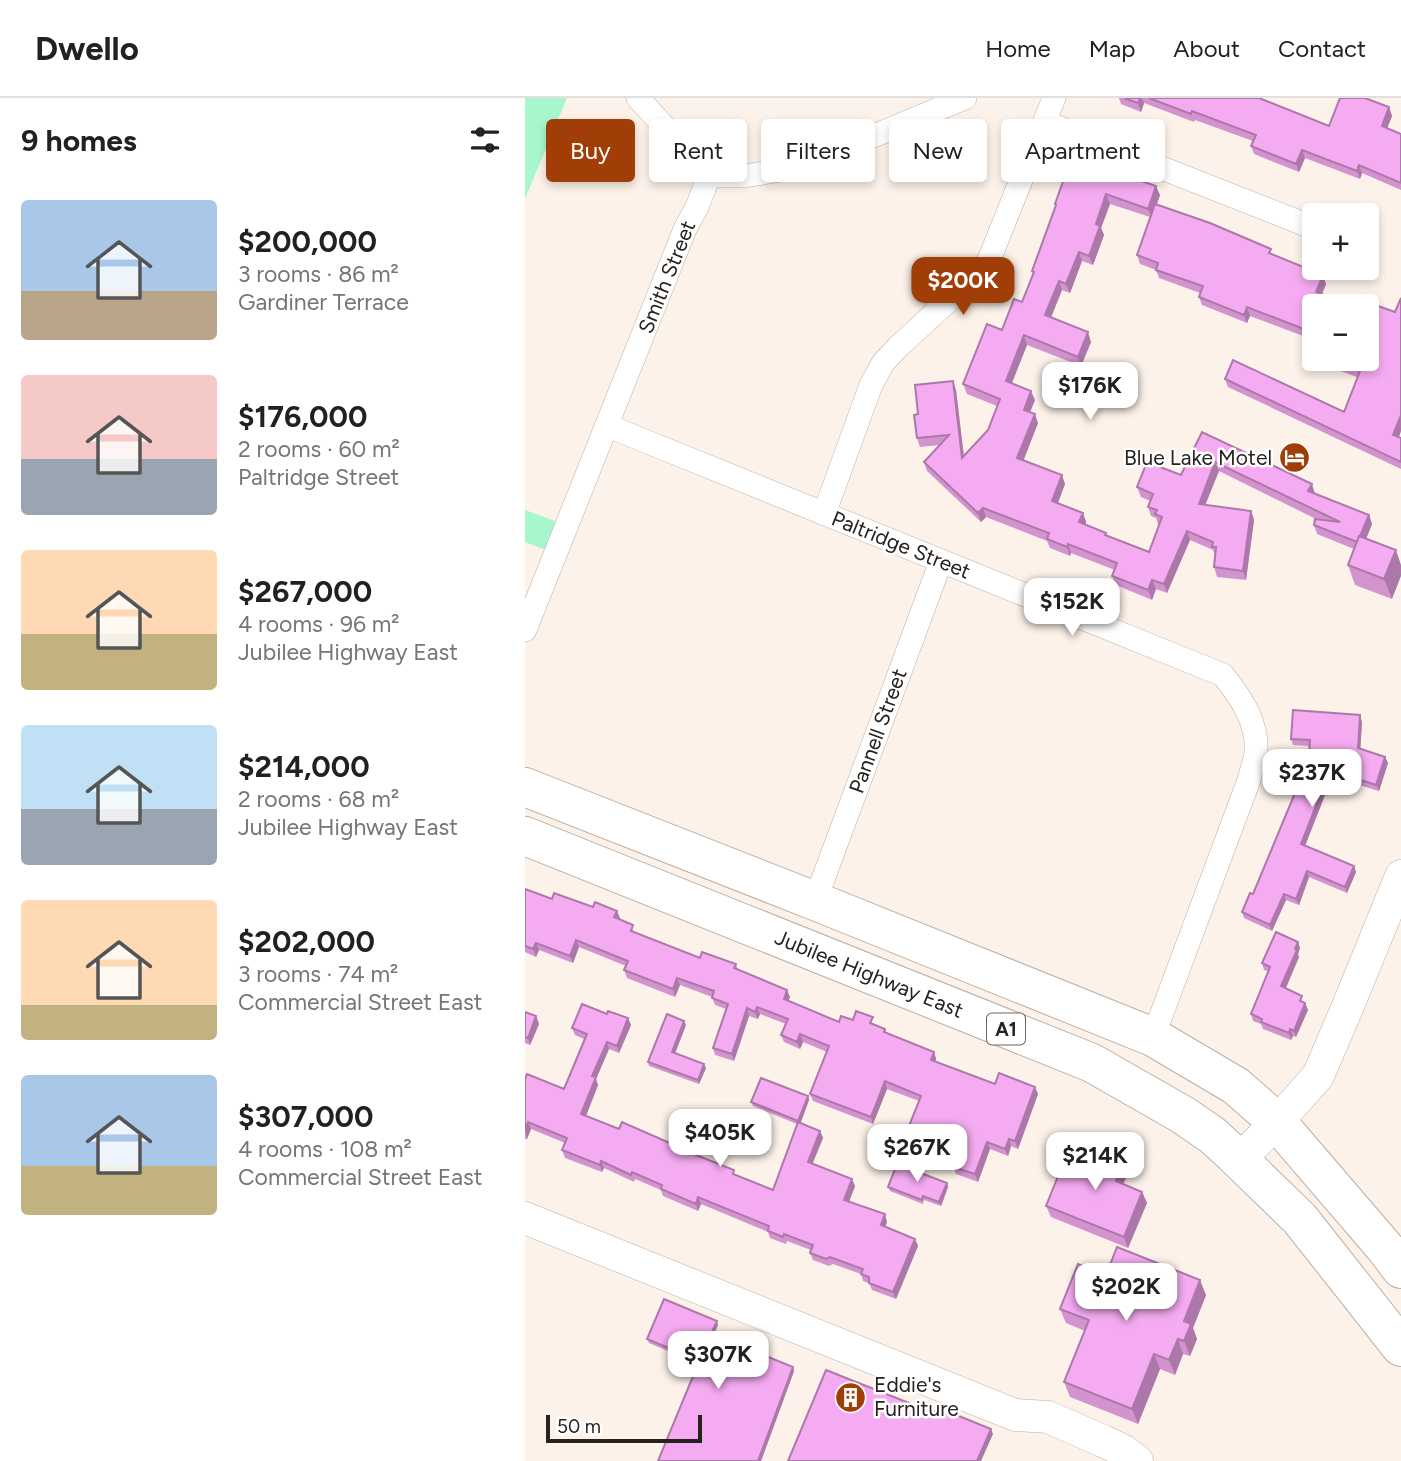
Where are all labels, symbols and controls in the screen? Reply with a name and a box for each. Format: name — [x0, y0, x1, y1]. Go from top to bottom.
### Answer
text: Dwello — [35, 29, 139, 68]
text: Home — [985, 34, 1051, 63]
text: Map — [1089, 34, 1135, 63]
text: About — [1173, 34, 1240, 63]
text: Contact — [1278, 34, 1366, 63]
chip: Buy — [546, 119, 635, 182]
chip: Rent — [649, 119, 747, 182]
chip: Filters — [761, 119, 875, 182]
chip: New — [889, 119, 987, 182]
chip: Apartment — [1001, 119, 1165, 182]
icon: filters — [466, 121, 504, 159]
text: 9 homes — [21, 122, 137, 159]
map controls — [1302, 203, 1379, 371]
button: + — [1302, 203, 1379, 280]
street label: Smith Street — [633, 217, 700, 337]
text: $200,000 — [238, 223, 377, 260]
icon: home — [77, 228, 161, 312]
pin: $200K — [914, 258, 1012, 317]
text: 3 rooms · 86 m² — [238, 260, 399, 288]
text: $200K — [927, 266, 999, 294]
text: Gardiner Terrace — [238, 288, 409, 316]
button: − — [1302, 294, 1379, 371]
pin: $176K — [1041, 362, 1139, 422]
text: $176K — [1058, 371, 1122, 399]
text: $176,000 — [238, 398, 367, 435]
icon: home — [77, 403, 161, 487]
text: 2 rooms · 60 m² — [238, 435, 400, 463]
hotel icon: Blue Lake Motel — [1278, 441, 1312, 475]
place label: Blue Lake Motel — [1124, 445, 1272, 470]
text: Paltridge Street — [238, 463, 399, 491]
street label: Paltridge Street — [828, 505, 974, 584]
text: $267,000 — [238, 573, 372, 610]
icon: home — [77, 578, 161, 662]
pin: $152K — [1023, 578, 1121, 638]
text: $152K — [1040, 587, 1104, 615]
text: 4 rooms · 96 m² — [238, 610, 400, 638]
text: Jubilee Highway East — [238, 638, 458, 666]
street label: Pannell Street — [843, 665, 912, 797]
text: $214,000 — [238, 748, 370, 785]
pin: $237K — [1263, 750, 1361, 809]
icon: home — [77, 753, 161, 837]
text: $237K — [1279, 758, 1345, 786]
text: 2 rooms · 68 m² — [238, 785, 399, 813]
text: Jubilee Highway East — [238, 813, 458, 841]
text: $202,000 — [238, 923, 375, 960]
street label: Jubilee Highway East — [771, 924, 967, 1023]
icon: home — [77, 928, 161, 1012]
text: 3 rooms · 74 m² — [238, 960, 398, 988]
text: Commercial Street East — [238, 988, 483, 1016]
road number: A1 — [987, 1014, 1025, 1044]
text: $307,000 — [238, 1098, 373, 1135]
icon: home — [77, 1103, 161, 1187]
pin: $405K — [671, 1110, 769, 1169]
text: $405K — [685, 1118, 755, 1146]
pin: $267K — [868, 1124, 966, 1184]
pin: $214K — [1046, 1132, 1144, 1192]
text: $267K — [883, 1133, 951, 1161]
text: 4 rooms · 108 m² — [238, 1135, 412, 1163]
text: $214K — [1062, 1141, 1128, 1169]
text: Commercial Street East — [238, 1163, 483, 1191]
pin: $202K — [1077, 1264, 1175, 1323]
text: $202K — [1091, 1272, 1161, 1300]
pin: $307K — [669, 1332, 767, 1391]
text: $307K — [684, 1340, 752, 1368]
place label: Eddie's Furniture — [874, 1372, 959, 1421]
building icon: Eddie's Furniture — [834, 1380, 868, 1414]
scale bar — [546, 1412, 702, 1444]
text: 50 m — [557, 1415, 601, 1438]

